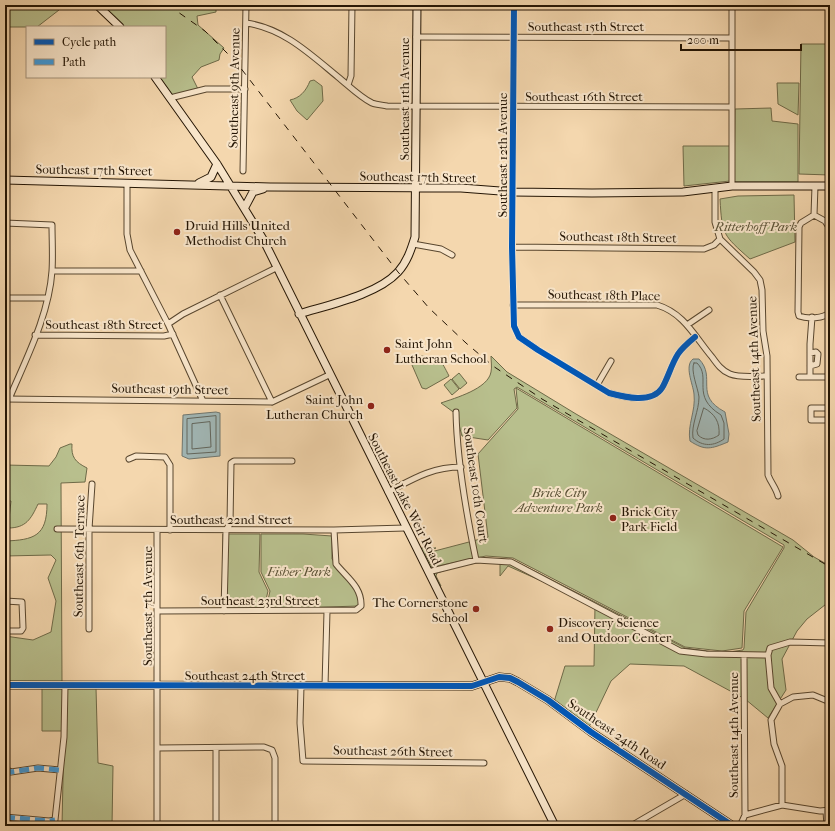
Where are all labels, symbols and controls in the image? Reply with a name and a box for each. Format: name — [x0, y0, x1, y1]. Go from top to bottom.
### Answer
street label: Southeast 15th Street — [528, 19, 645, 34]
legend — [26, 26, 166, 78]
scale bar — [681, 26, 801, 52]
street label: Southeast 9th Avenue — [225, 27, 243, 148]
text: 200 m — [687, 33, 719, 47]
text: Cycle path — [62, 35, 117, 49]
street label: Southeast 11th Avenue — [397, 37, 412, 161]
text: Path — [62, 55, 86, 69]
street label: Southeast 16th Street — [525, 89, 643, 104]
street label: Southeast 12th Avenue — [495, 92, 510, 218]
street label: Southeast 17th Street — [35, 161, 153, 179]
street label: Southeast 17th Street — [359, 168, 477, 186]
place label: Druid Hills United Methodist Church — [185, 218, 291, 248]
park label: Ritterhoff Park — [714, 219, 798, 234]
marker: Druid Hills United Methodist Church — [172, 227, 182, 237]
street label: Southeast 18th Street — [559, 228, 677, 246]
street label: Southeast 18th Place — [548, 287, 661, 303]
street label: Southeast 14th Avenue — [744, 295, 764, 422]
street label: Southeast 18th Street — [45, 317, 163, 332]
place label: Saint John Lutheran School — [395, 336, 487, 366]
marker: Saint John Lutheran School — [382, 345, 392, 355]
street label: Southeast 19th Street — [111, 380, 229, 398]
place label: Saint John Lutheran Church — [266, 392, 364, 422]
marker: Saint John Lutheran Church — [366, 401, 376, 411]
street label: Southeast 10th Court — [460, 426, 492, 544]
street label: Southeast Lake Weir Road — [365, 431, 445, 568]
park label: Brick City Adventure Park — [513, 485, 603, 515]
street label: Southeast 6th Terrace — [70, 494, 88, 617]
place label: Brick City Park Field — [621, 504, 679, 534]
street label: Southeast 22nd Street — [170, 512, 292, 527]
marker: Brick City Park Field — [608, 513, 618, 523]
street label: Southeast 7th Avenue — [140, 545, 155, 666]
park label: Fisher Park — [266, 564, 331, 579]
street label: Southeast 23rd Street — [201, 593, 320, 608]
place label: The Cornerstone School — [372, 595, 469, 625]
marker: The Cornerstone School — [471, 604, 481, 614]
place label: Discovery Science and Outdoor Center — [558, 615, 672, 645]
marker: Discovery Science and Outdoor Center — [545, 624, 555, 634]
street label: Southeast 24th Street — [185, 668, 306, 683]
street label: Southeast 14th Avenue — [726, 671, 741, 798]
street label: Southeast 24th Road — [565, 696, 670, 773]
street label: Southeast 26th Street — [333, 742, 453, 760]

